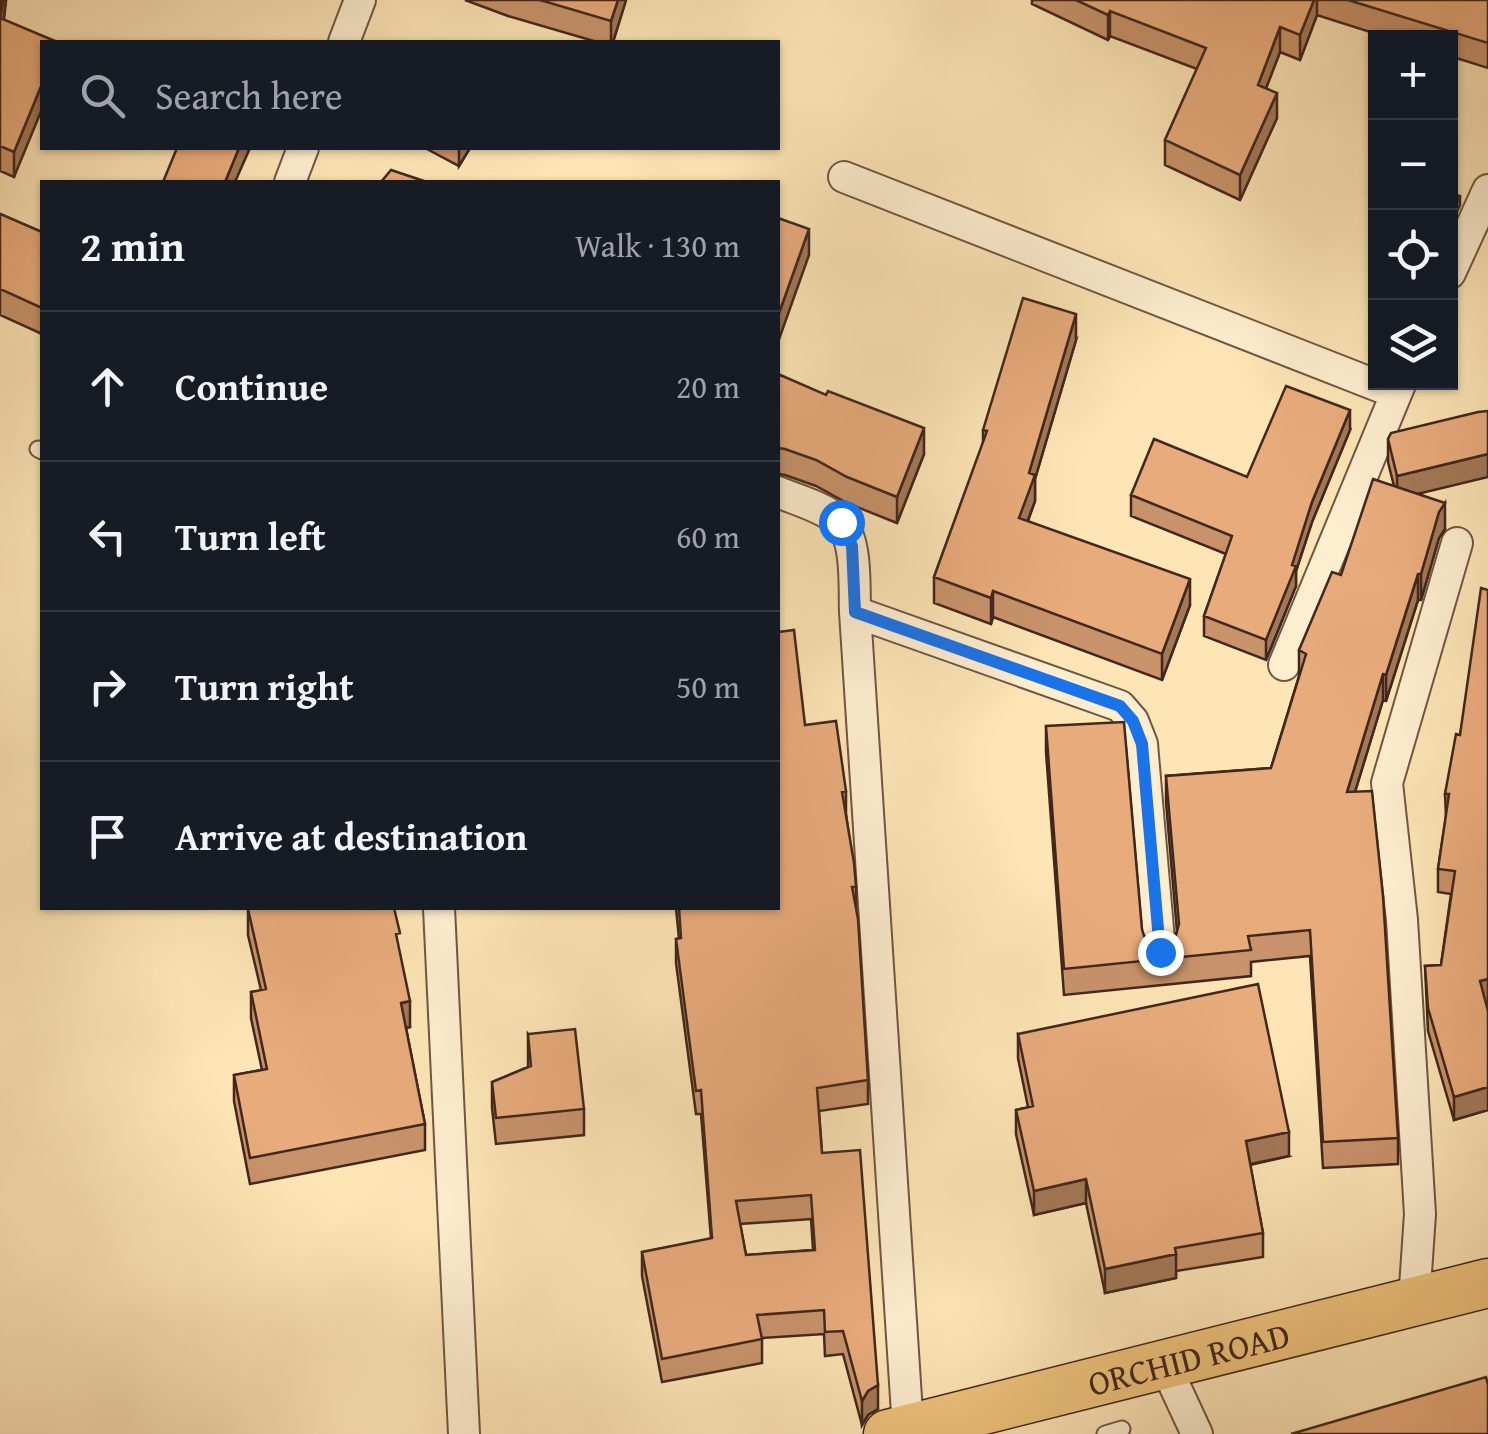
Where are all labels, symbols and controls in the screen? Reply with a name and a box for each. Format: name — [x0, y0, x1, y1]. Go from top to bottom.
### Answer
map controls — [1368, 30, 1458, 390]
button: + — [1368, 30, 1458, 120]
search box — [40, 40, 780, 150]
text: Search here — [155, 67, 343, 123]
icon: search — [75, 68, 130, 123]
button: − — [1368, 120, 1458, 210]
button: locate — [1368, 210, 1458, 300]
text: 2 min — [80, 215, 185, 276]
text: Walk · 130 m — [575, 222, 740, 269]
button: layers — [1368, 300, 1458, 390]
text: Continue — [175, 358, 328, 414]
icon: ahead — [80, 359, 135, 414]
text: 20 m — [676, 363, 740, 410]
route start — [819, 500, 865, 546]
text: Turn left — [175, 508, 326, 564]
icon: left — [80, 509, 135, 564]
text: 60 m — [676, 513, 740, 560]
text: Turn right — [175, 658, 354, 714]
icon: right — [80, 659, 135, 714]
text: 50 m — [676, 663, 740, 710]
text: Arrive at destination — [175, 808, 528, 864]
icon: arrive — [80, 809, 135, 864]
route end — [1138, 930, 1184, 976]
street label: ORCHID ROAD — [1082, 1308, 1295, 1408]

